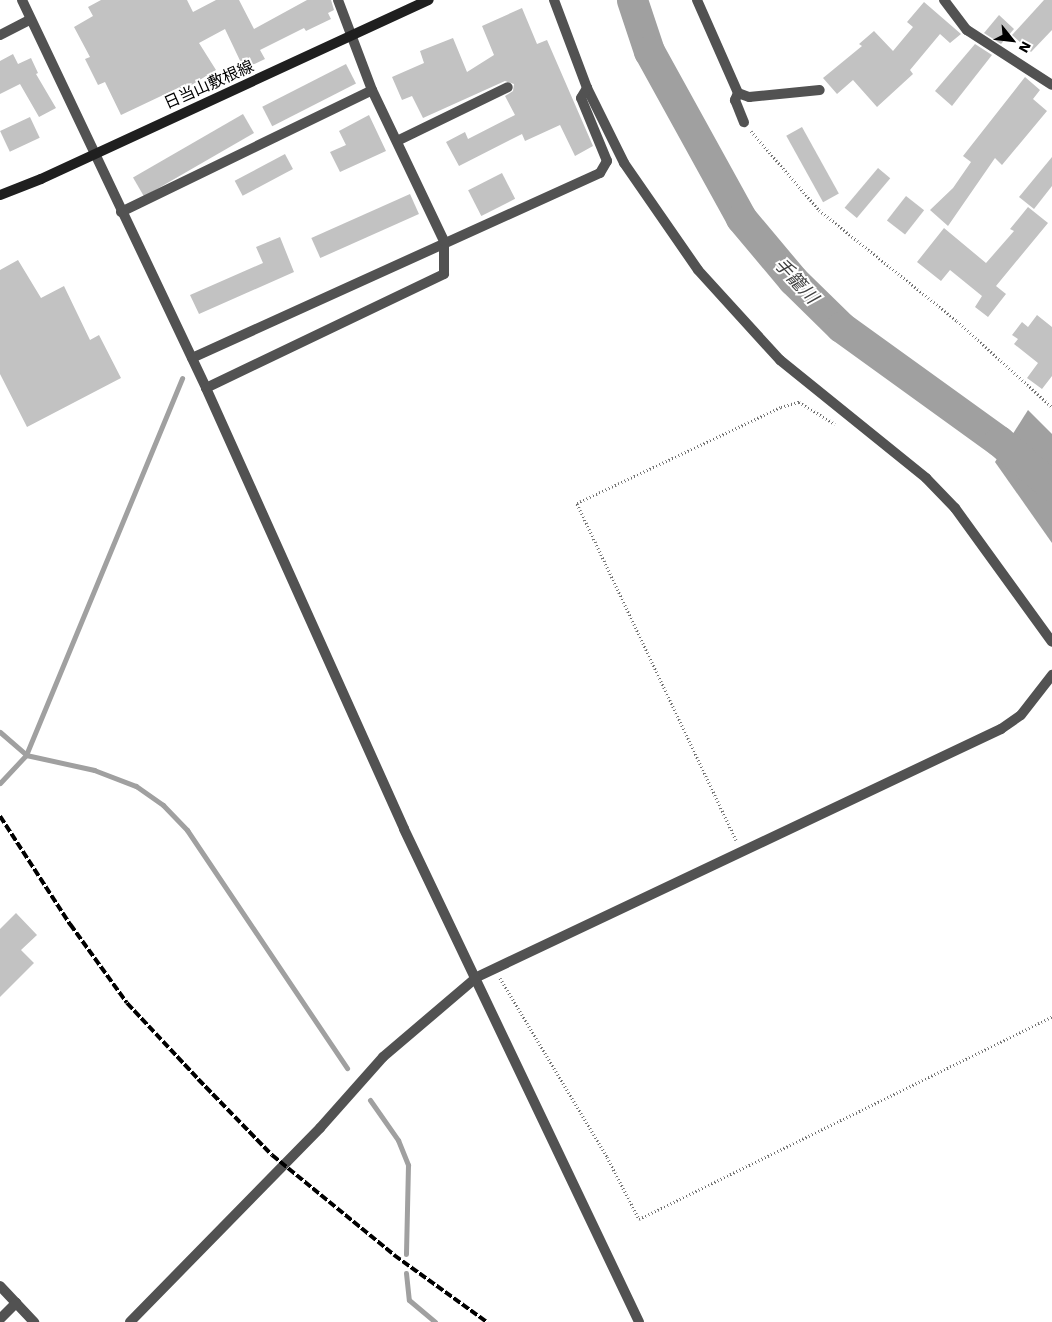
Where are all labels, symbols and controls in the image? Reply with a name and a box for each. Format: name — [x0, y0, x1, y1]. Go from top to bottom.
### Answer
north arrow — [987, 15, 1037, 65]
text: N — [1016, 39, 1035, 56]
street label: 日当山敷根線 — [161, 57, 257, 113]
water label: 手籠川 — [770, 254, 822, 308]

